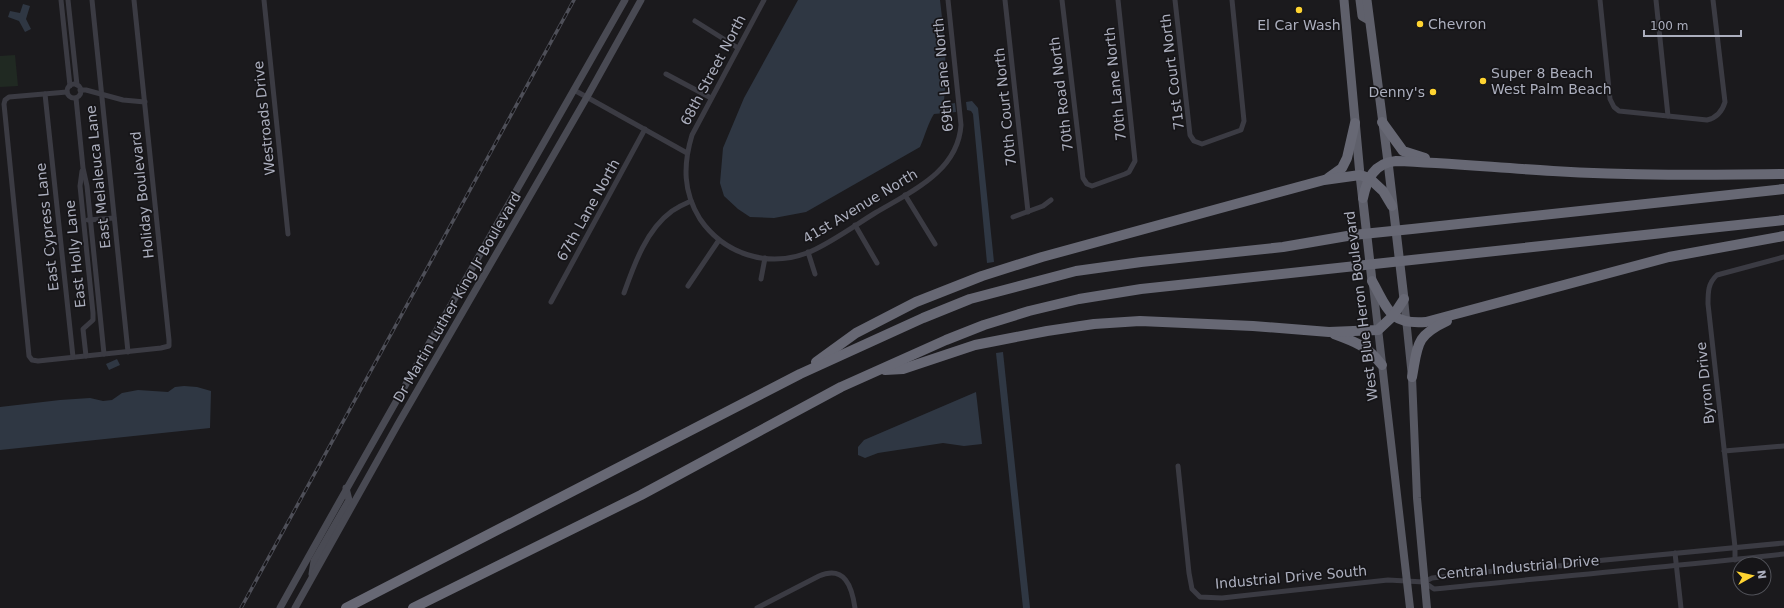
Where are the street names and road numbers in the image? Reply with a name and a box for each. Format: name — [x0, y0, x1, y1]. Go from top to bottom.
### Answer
street label: 68th Street North — [677, 12, 749, 128]
street label: 71st Court North — [1157, 13, 1187, 131]
street label: 69th Lane North — [930, 17, 956, 133]
street label: 70th Lane North — [1101, 26, 1129, 142]
street label: 70th Road North — [1046, 36, 1076, 152]
street label: 70th Court North — [991, 47, 1019, 167]
street label: Westroads Drive — [250, 60, 278, 176]
street label: East Melaleuca Lane — [83, 105, 113, 249]
street label: Holiday Boulevard — [127, 131, 157, 259]
street label: 67th Lane North — [553, 156, 623, 264]
street label: East Cypress Lane — [32, 162, 62, 292]
street label: 41st Avenue North — [800, 165, 920, 247]
street label: Dr Martin Luther King Jr Boulevard — [390, 189, 524, 405]
street label: East Holly Lane — [61, 199, 89, 309]
street label: West Blue Heron Boulevard — [1341, 210, 1381, 402]
street label: Byron Drive — [1693, 341, 1717, 425]
street label: Central Industrial Drive — [1436, 552, 1600, 582]
street label: Industrial Drive South — [1214, 562, 1368, 592]

